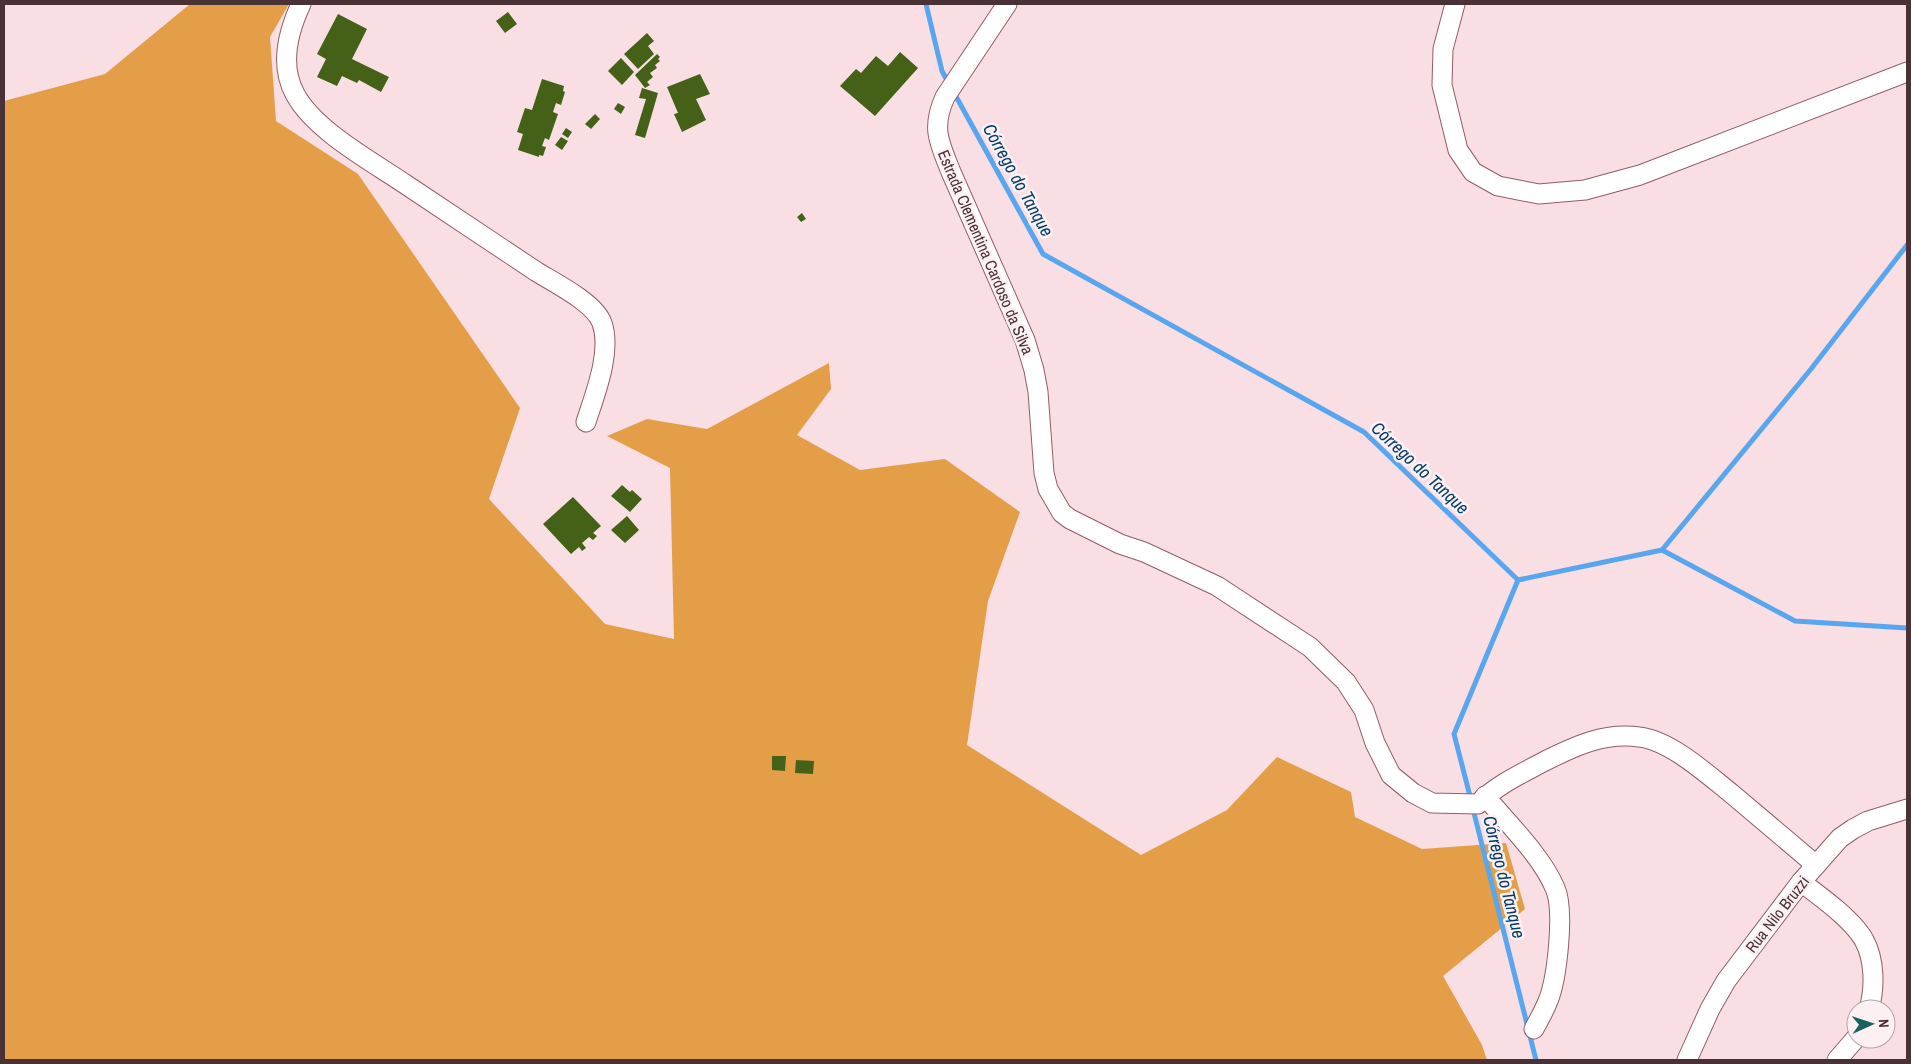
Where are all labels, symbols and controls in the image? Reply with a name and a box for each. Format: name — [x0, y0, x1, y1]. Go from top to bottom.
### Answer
water label: Córrego do Tanque — [977, 119, 1060, 241]
street label: Estrada Clementina Cardoso da Silva — [933, 146, 1039, 358]
water label: Córrego do Tanque — [1366, 416, 1475, 520]
water label: Córrego do Tanque — [1477, 813, 1532, 941]
street label: Rua Nilo Bruzzi — [1740, 871, 1814, 957]
north arrow — [1846, 999, 1896, 1049]
text: N — [1875, 1019, 1893, 1028]

